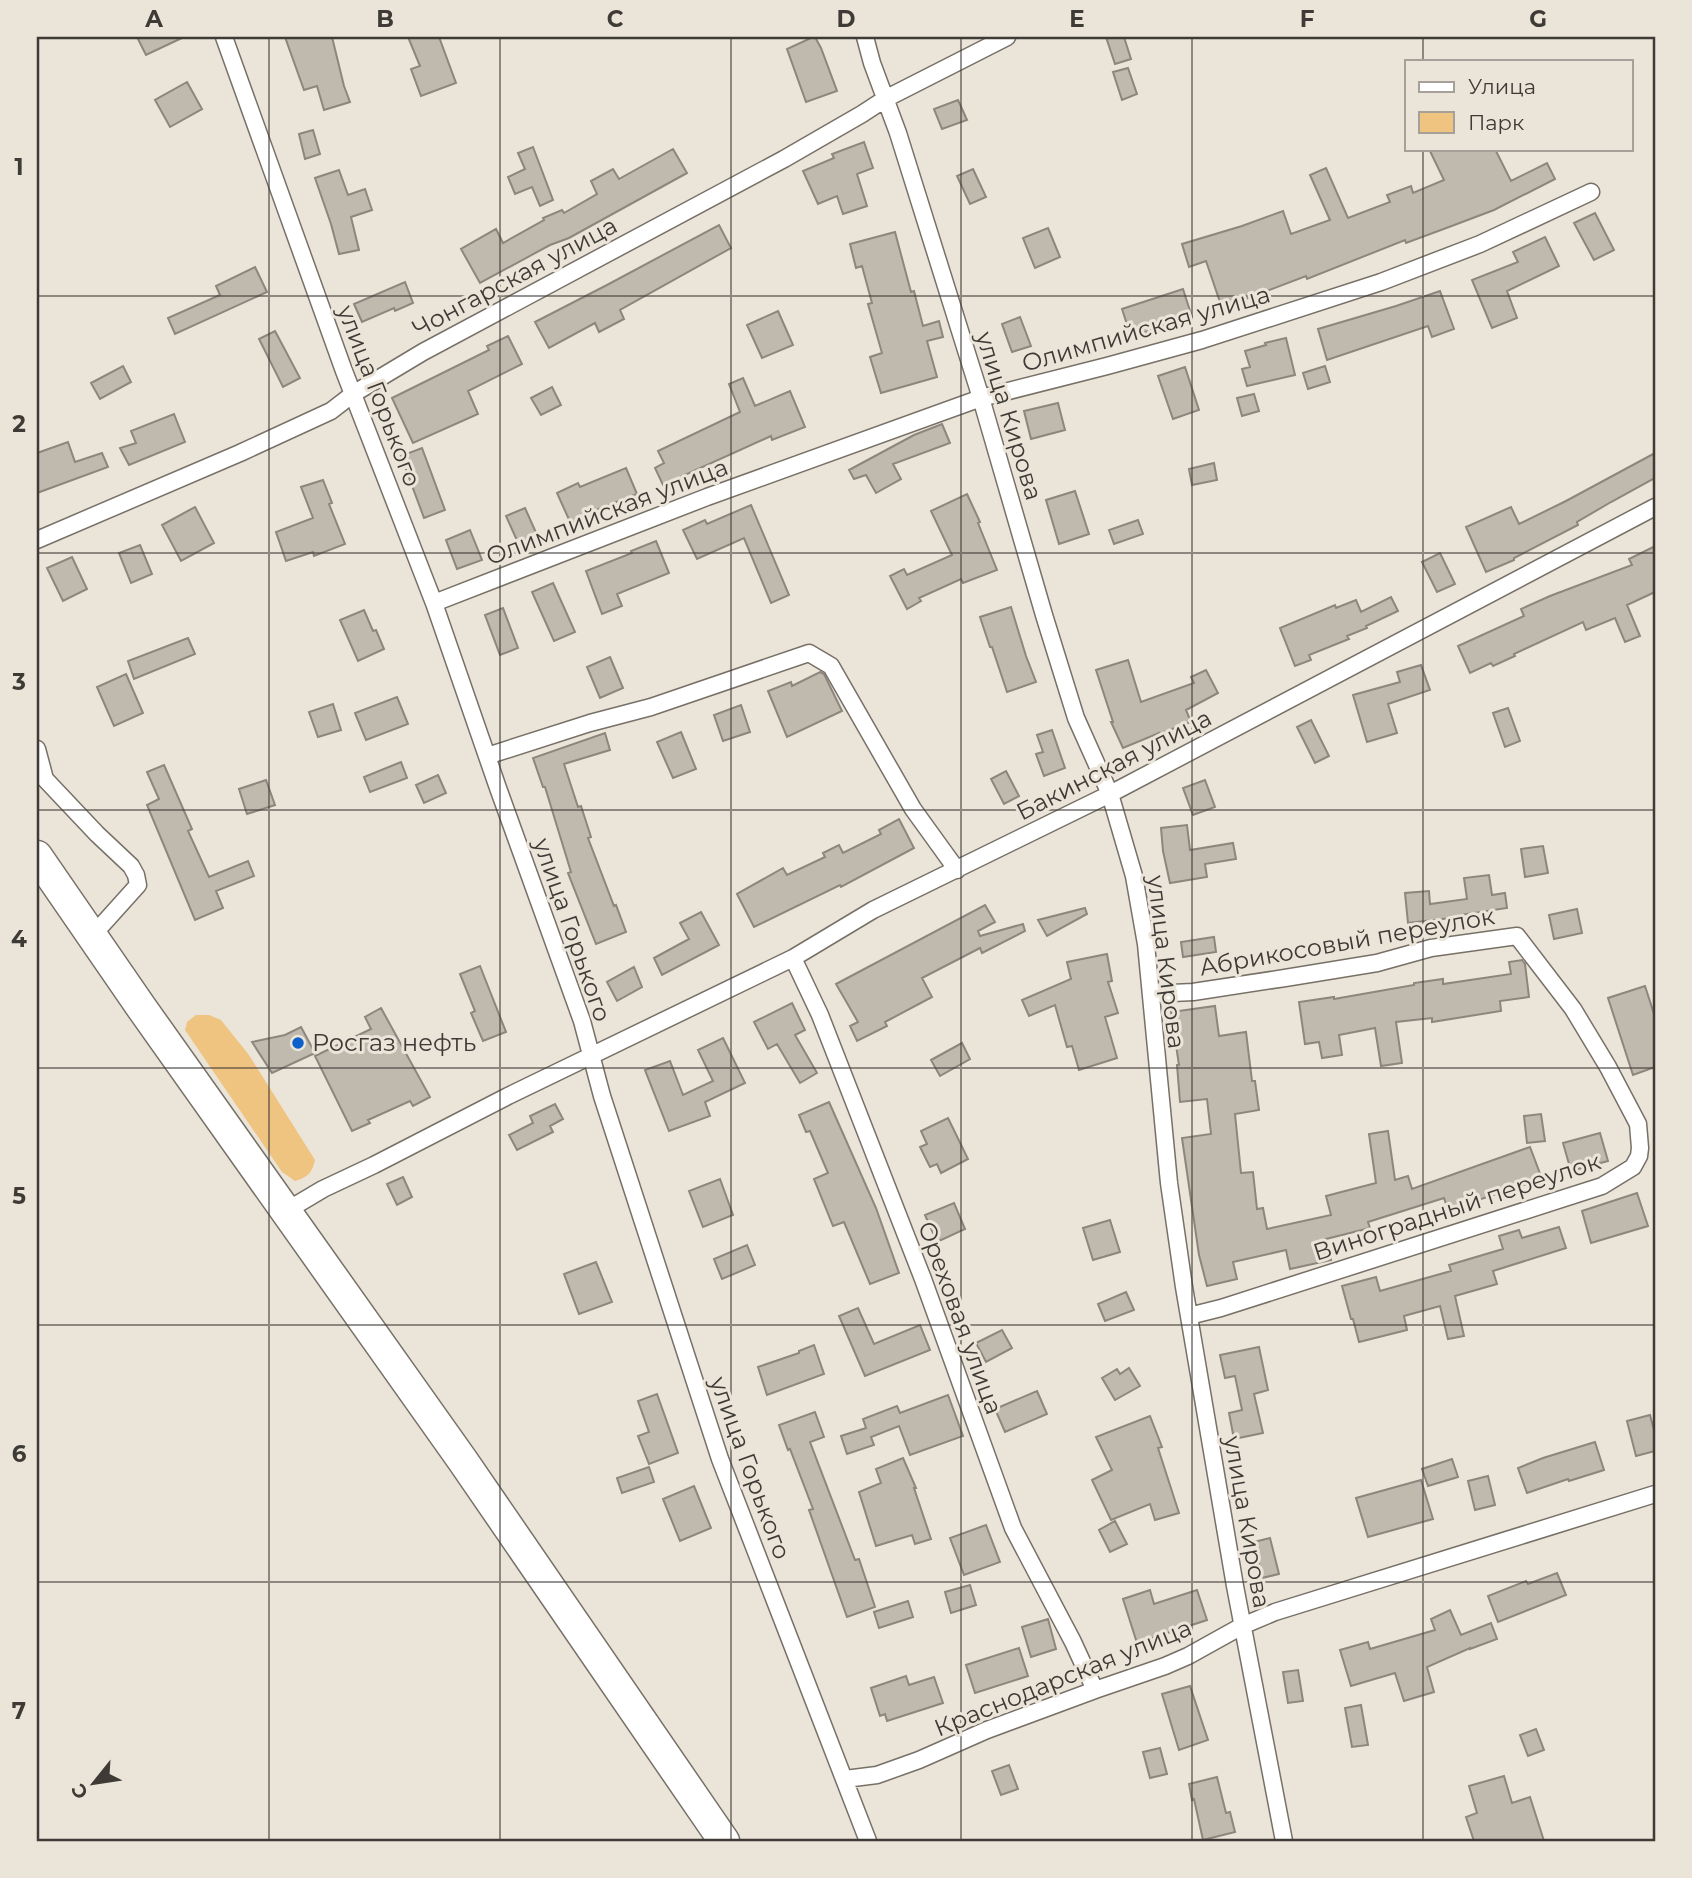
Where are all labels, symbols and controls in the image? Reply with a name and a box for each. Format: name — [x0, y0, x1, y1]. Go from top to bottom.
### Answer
text: A — [144, 5, 163, 33]
text: B — [376, 5, 394, 33]
text: C — [607, 5, 624, 33]
text: D — [837, 5, 856, 33]
text: E — [1069, 5, 1085, 33]
text: F — [1300, 5, 1315, 33]
text: G — [1529, 5, 1547, 33]
legend — [1405, 60, 1632, 150]
text: Улица — [1468, 74, 1536, 99]
text: Парк — [1468, 110, 1524, 135]
text: 1 — [14, 153, 24, 181]
street label: Чонгарская улица — [408, 210, 622, 343]
street label: Олимпийская улица — [1018, 279, 1273, 378]
street label: улица Горького — [331, 300, 427, 491]
street label: улица Кирова — [970, 327, 1049, 504]
text: 2 — [12, 410, 26, 438]
street label: Олимпийская улица — [482, 452, 732, 571]
text: 3 — [11, 668, 26, 696]
street label: Бакинская улица — [1011, 703, 1216, 826]
street label: улица Горького — [527, 833, 617, 1025]
street label: улица Кирова — [1141, 873, 1192, 1050]
street label: Абрикосовый переулок — [1197, 901, 1497, 982]
text: 4 — [11, 925, 27, 953]
place label: Росгаз нефть — [312, 1028, 476, 1057]
marker: Росгаз нефть — [290, 1035, 306, 1051]
street label: Виноградный переулок — [1309, 1146, 1604, 1267]
text: 5 — [12, 1182, 26, 1210]
street label: Ореховая улица — [912, 1217, 1009, 1418]
street label: улица Горького — [704, 1372, 797, 1563]
street label: улица Кирова — [1218, 1432, 1277, 1610]
text: 6 — [12, 1440, 27, 1468]
street label: Краснодарская улица — [930, 1613, 1196, 1742]
text: 7 — [12, 1697, 26, 1725]
north arrow — [60, 1748, 130, 1818]
text: С — [66, 1779, 93, 1803]

